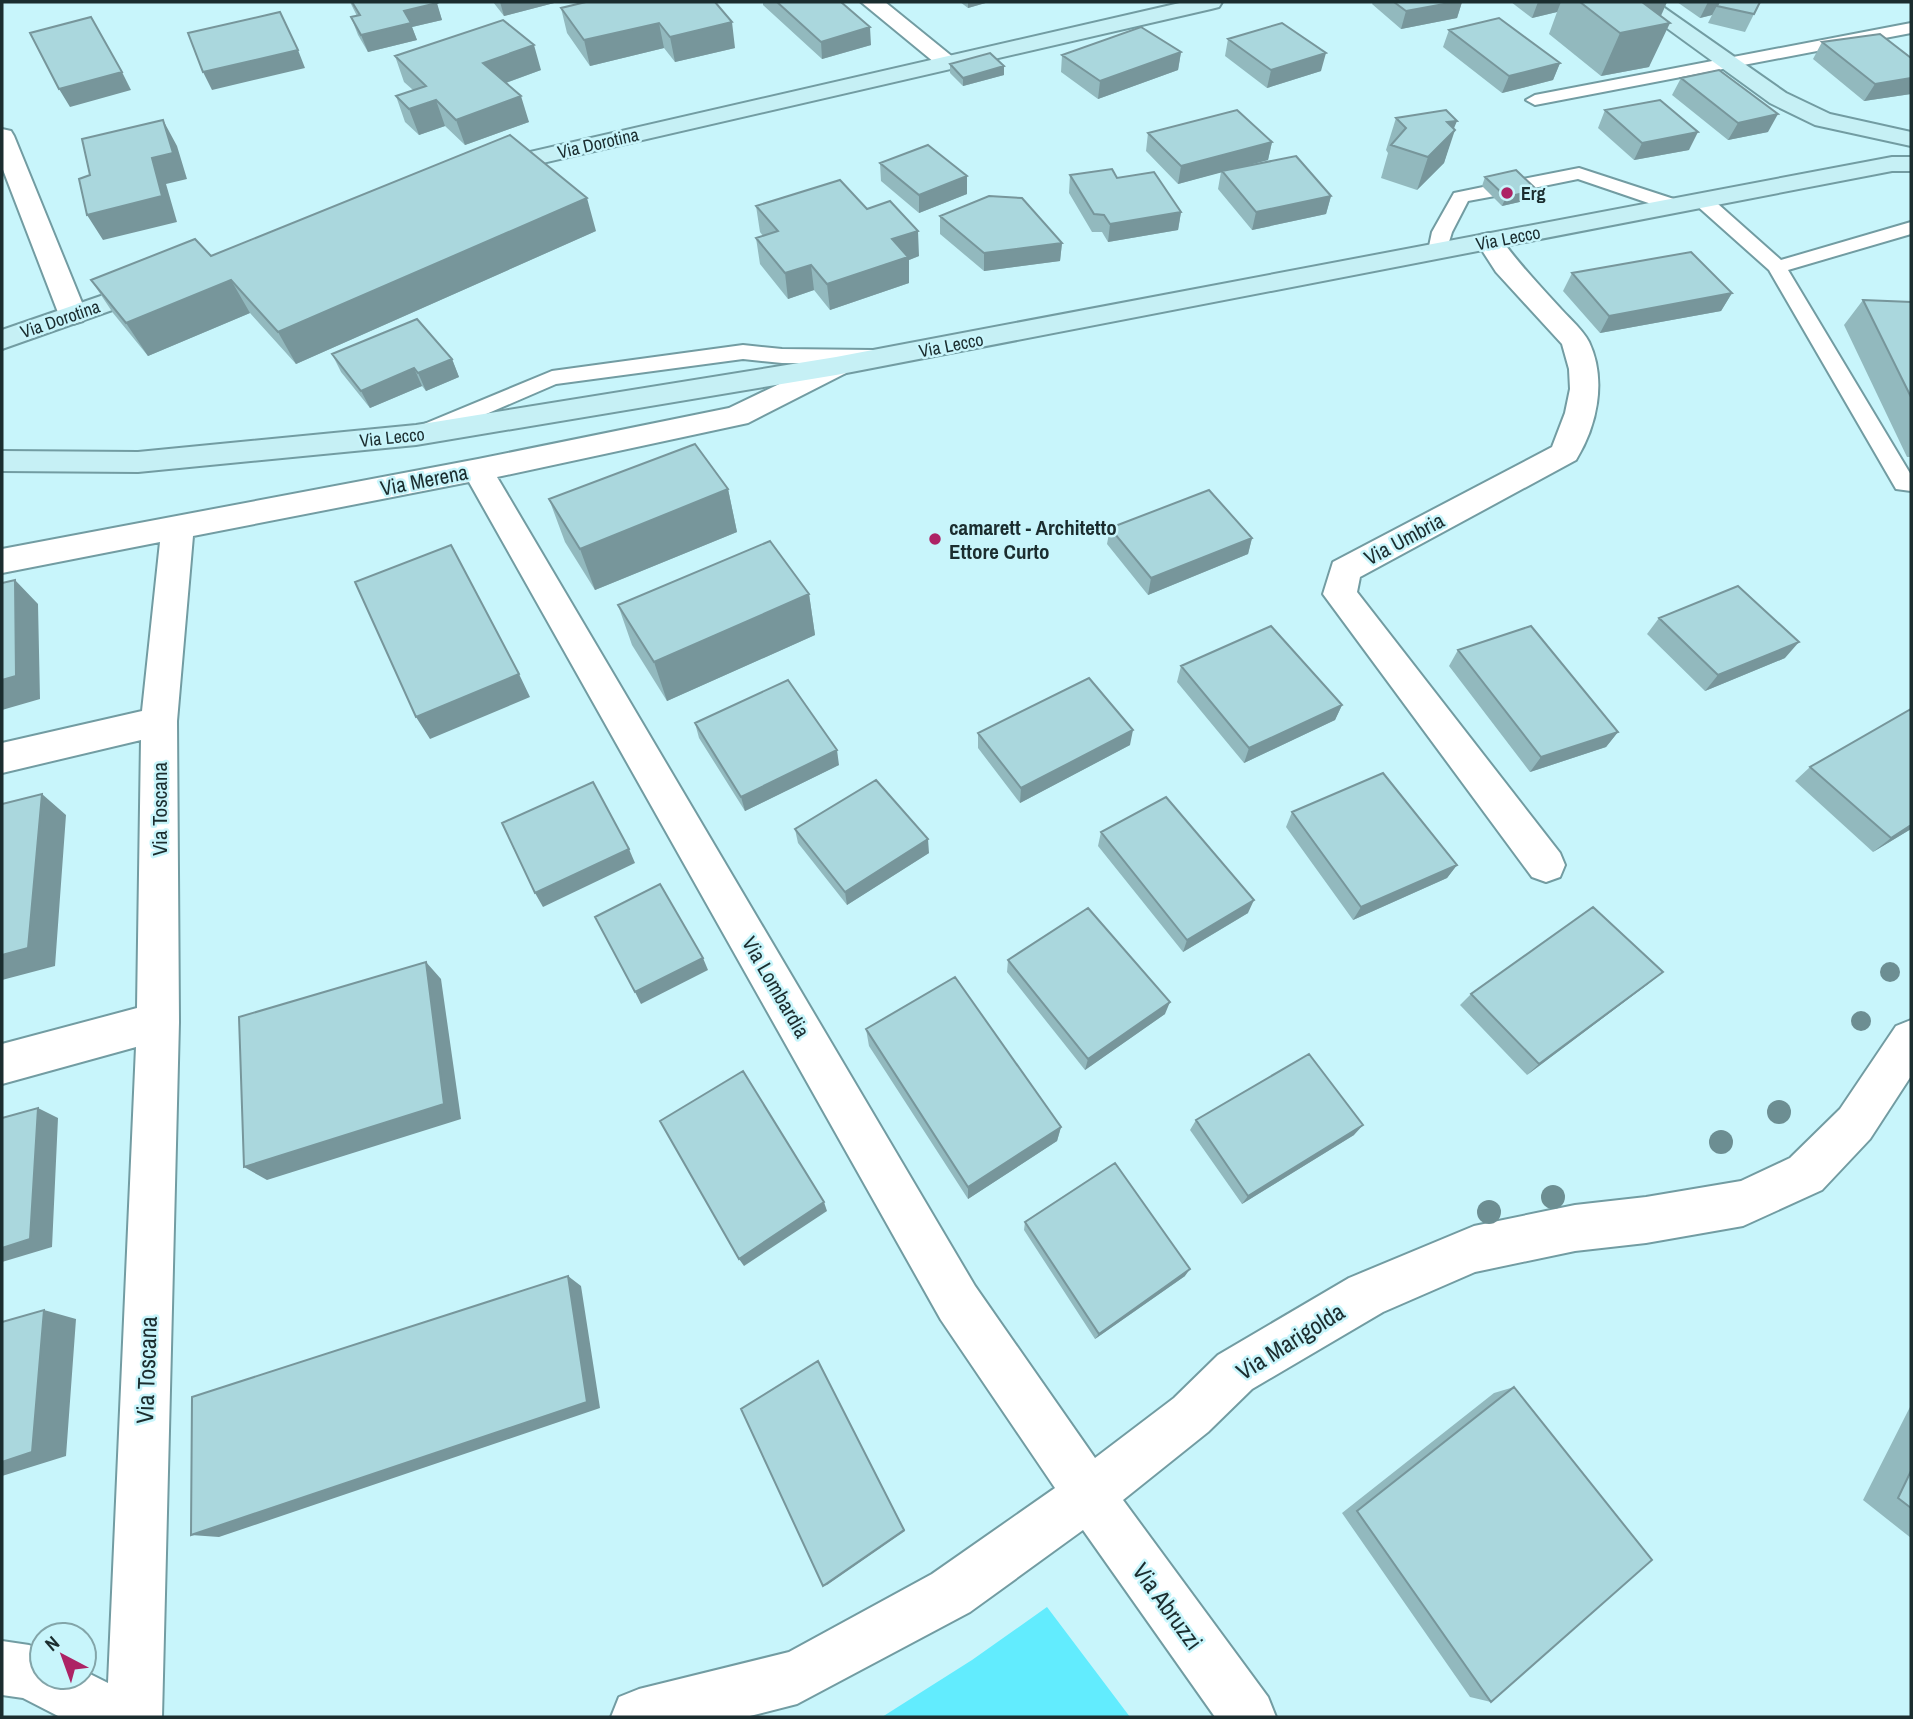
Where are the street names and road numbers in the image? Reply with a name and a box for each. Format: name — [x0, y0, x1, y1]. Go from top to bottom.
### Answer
street label: Via Dorotina — [555, 122, 641, 164]
street label: Via Lecco — [1474, 219, 1542, 257]
street label: Via Dorotina — [17, 294, 103, 344]
street label: Via Lecco — [917, 326, 985, 364]
street label: Via Lecco — [358, 421, 426, 453]
street label: Via Merena — [378, 457, 471, 503]
street label: Via Umbria — [1359, 506, 1449, 572]
street label: Via Toscana — [145, 761, 174, 856]
street label: Via Lombardia — [735, 931, 817, 1043]
street label: Via Marigolda — [1230, 1295, 1350, 1387]
street label: Via Toscana — [128, 1316, 164, 1424]
street label: Via Abruzzi — [1126, 1556, 1210, 1656]

